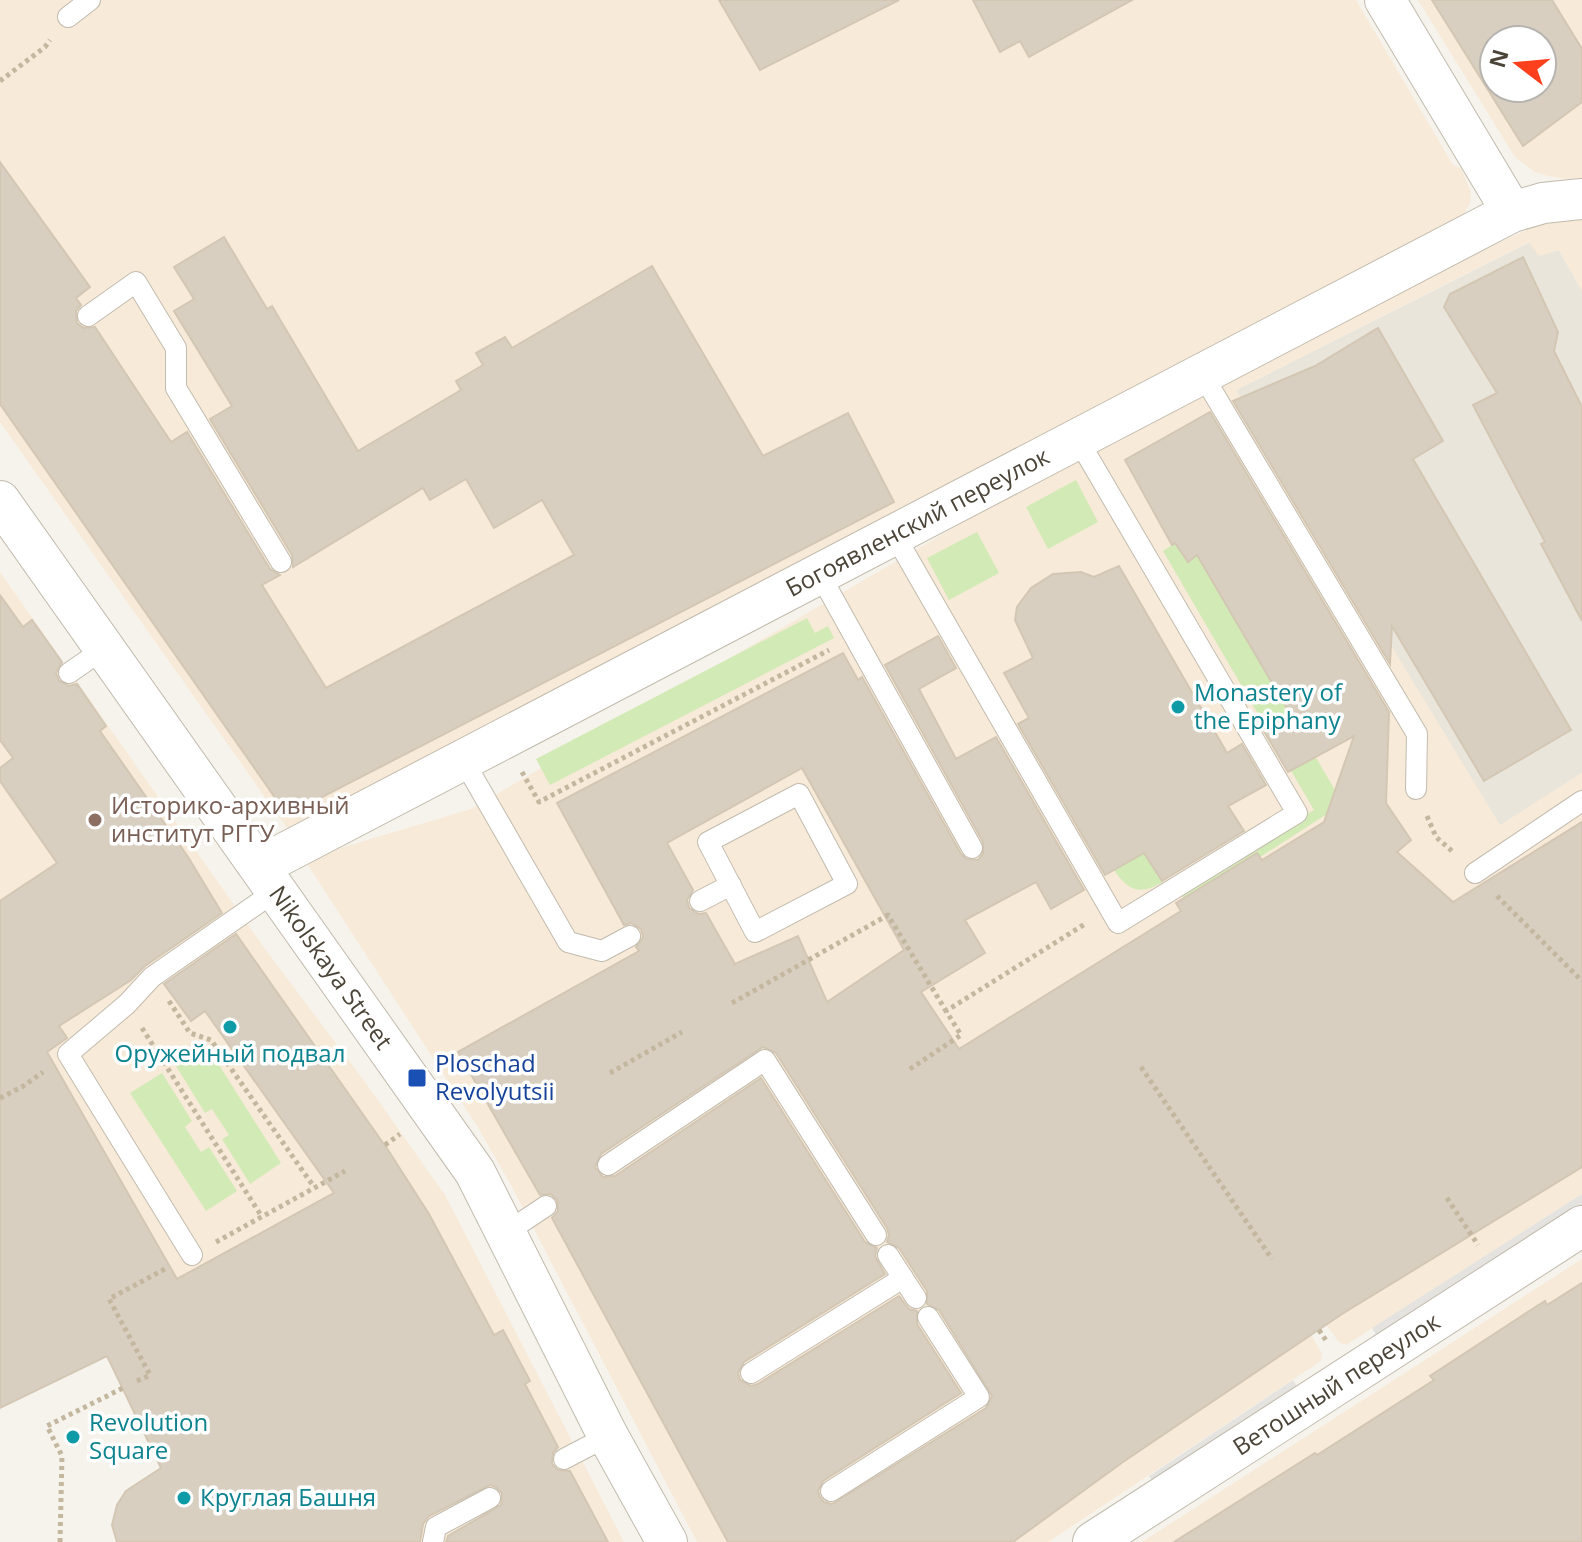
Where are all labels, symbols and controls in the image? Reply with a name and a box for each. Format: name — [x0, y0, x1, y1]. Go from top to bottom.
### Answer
north arrow — [1478, 24, 1558, 104]
text: N — [1481, 45, 1515, 71]
street label: Богоявленский переулок — [779, 438, 1055, 604]
place label: Monastery of the Epiphany — [1194, 675, 1344, 736]
marker: Monastery of the Epiphany — [1169, 698, 1187, 716]
place label: Историко-архивный институт РГГУ — [111, 788, 349, 849]
marker: Историко-архивный институт РГГУ — [86, 811, 104, 829]
street label: Nikolskaya Street — [262, 879, 401, 1055]
marker: Оружейный подвал — [221, 1018, 239, 1036]
place label: Оружейный подвал — [115, 1036, 345, 1069]
place label: Ploschad Revolyutsii — [435, 1046, 555, 1107]
marker: Ploschad Revolyutsii — [406, 1067, 428, 1089]
street label: Ветошный переулок — [1226, 1304, 1446, 1462]
place label: Revolution Square — [89, 1405, 208, 1466]
marker: Revolution Square — [64, 1428, 82, 1446]
place label: Круглая Башня — [200, 1480, 376, 1513]
marker: Круглая Башня — [175, 1489, 193, 1507]

